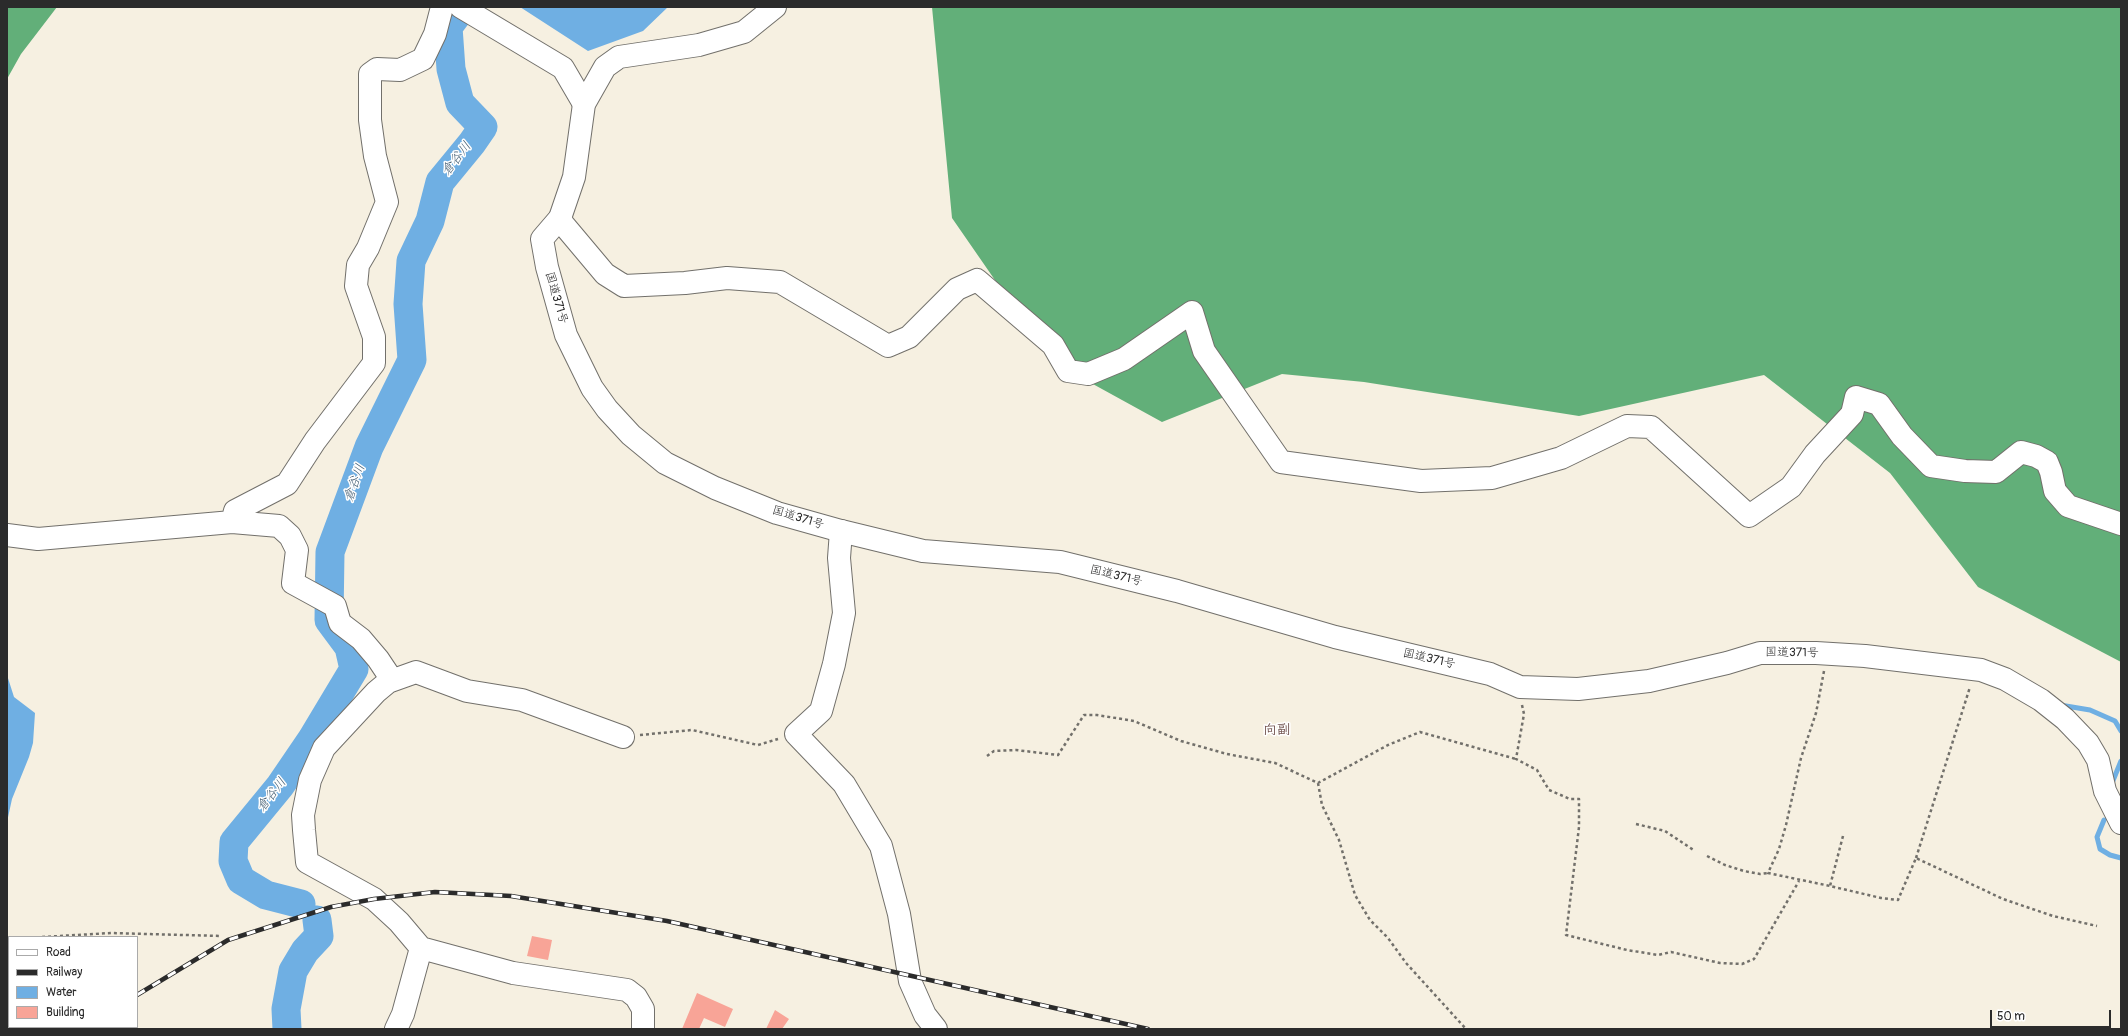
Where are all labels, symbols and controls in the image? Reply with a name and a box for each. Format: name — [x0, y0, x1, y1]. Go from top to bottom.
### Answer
water label: 倉谷川 — [439, 139, 475, 179]
street label: 国道371号 — [542, 270, 570, 326]
water label: 倉谷川 — [341, 462, 369, 504]
street label: 国道371号 — [770, 503, 826, 533]
street label: 国道371号 — [1088, 563, 1144, 589]
street label: 国道371号 — [1765, 645, 1819, 661]
street label: 国道371号 — [1401, 646, 1457, 672]
district label: 向副 — [1263, 722, 1291, 738]
water label: 倉谷川 — [254, 775, 290, 815]
legend — [8, 936, 138, 1028]
text: Road — [46, 945, 71, 960]
text: Railway — [46, 965, 82, 980]
text: Water — [46, 985, 77, 1000]
scale bar — [1992, 1002, 2113, 1028]
text: Building — [46, 1005, 85, 1020]
text: 50 m — [1997, 1009, 2025, 1024]

